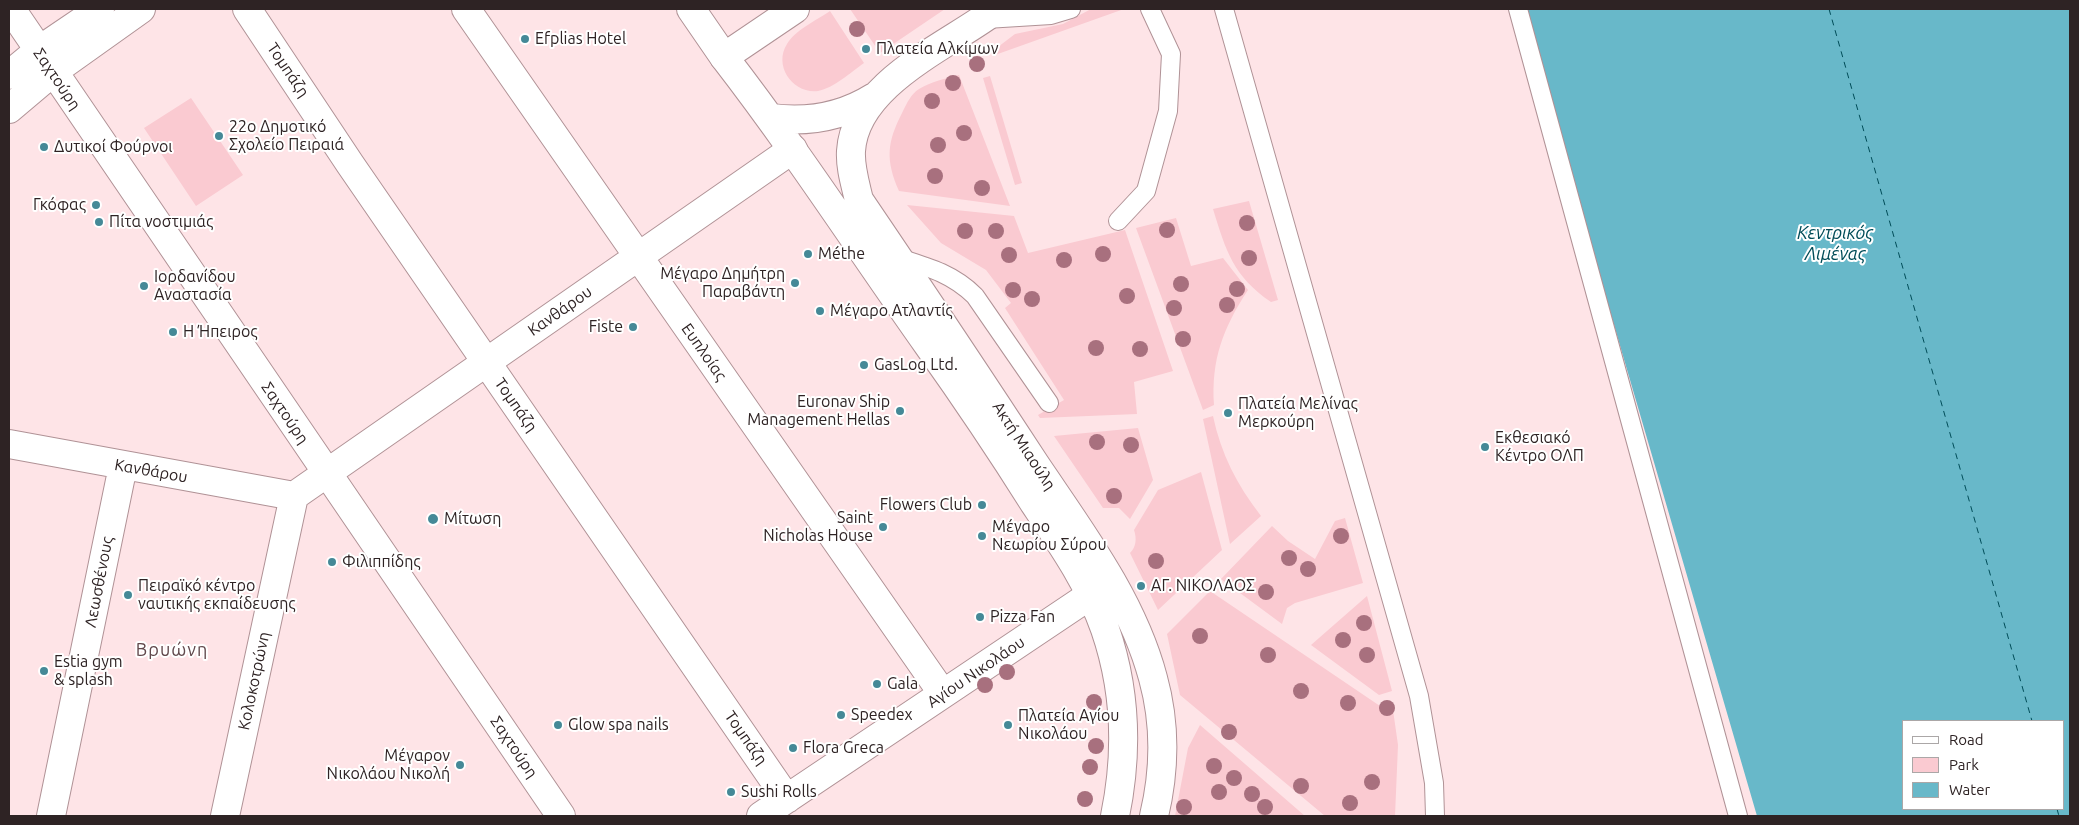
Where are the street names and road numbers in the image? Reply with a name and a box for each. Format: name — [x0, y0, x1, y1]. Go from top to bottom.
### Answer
street label: Τομπάζη — [263, 39, 313, 101]
street label: Σαχτούρη — [29, 44, 85, 114]
street label: Κανθάρου — [524, 282, 596, 340]
street label: Ευπλοίας — [677, 320, 731, 384]
street label: Τομπάζη — [490, 374, 542, 436]
street label: Σαχτούρη — [257, 378, 313, 448]
street label: Ακτή Μιαούλη — [988, 398, 1060, 494]
street label: Κανθάρου — [113, 455, 189, 487]
street label: Λεωσθένους — [81, 535, 117, 629]
street label: Κολοκοτρώνη — [234, 630, 274, 732]
street label: Αγίου Νικολάου — [924, 632, 1028, 712]
street label: Τομπάζη — [720, 707, 772, 769]
street label: Σαχτούρη — [486, 712, 542, 782]

